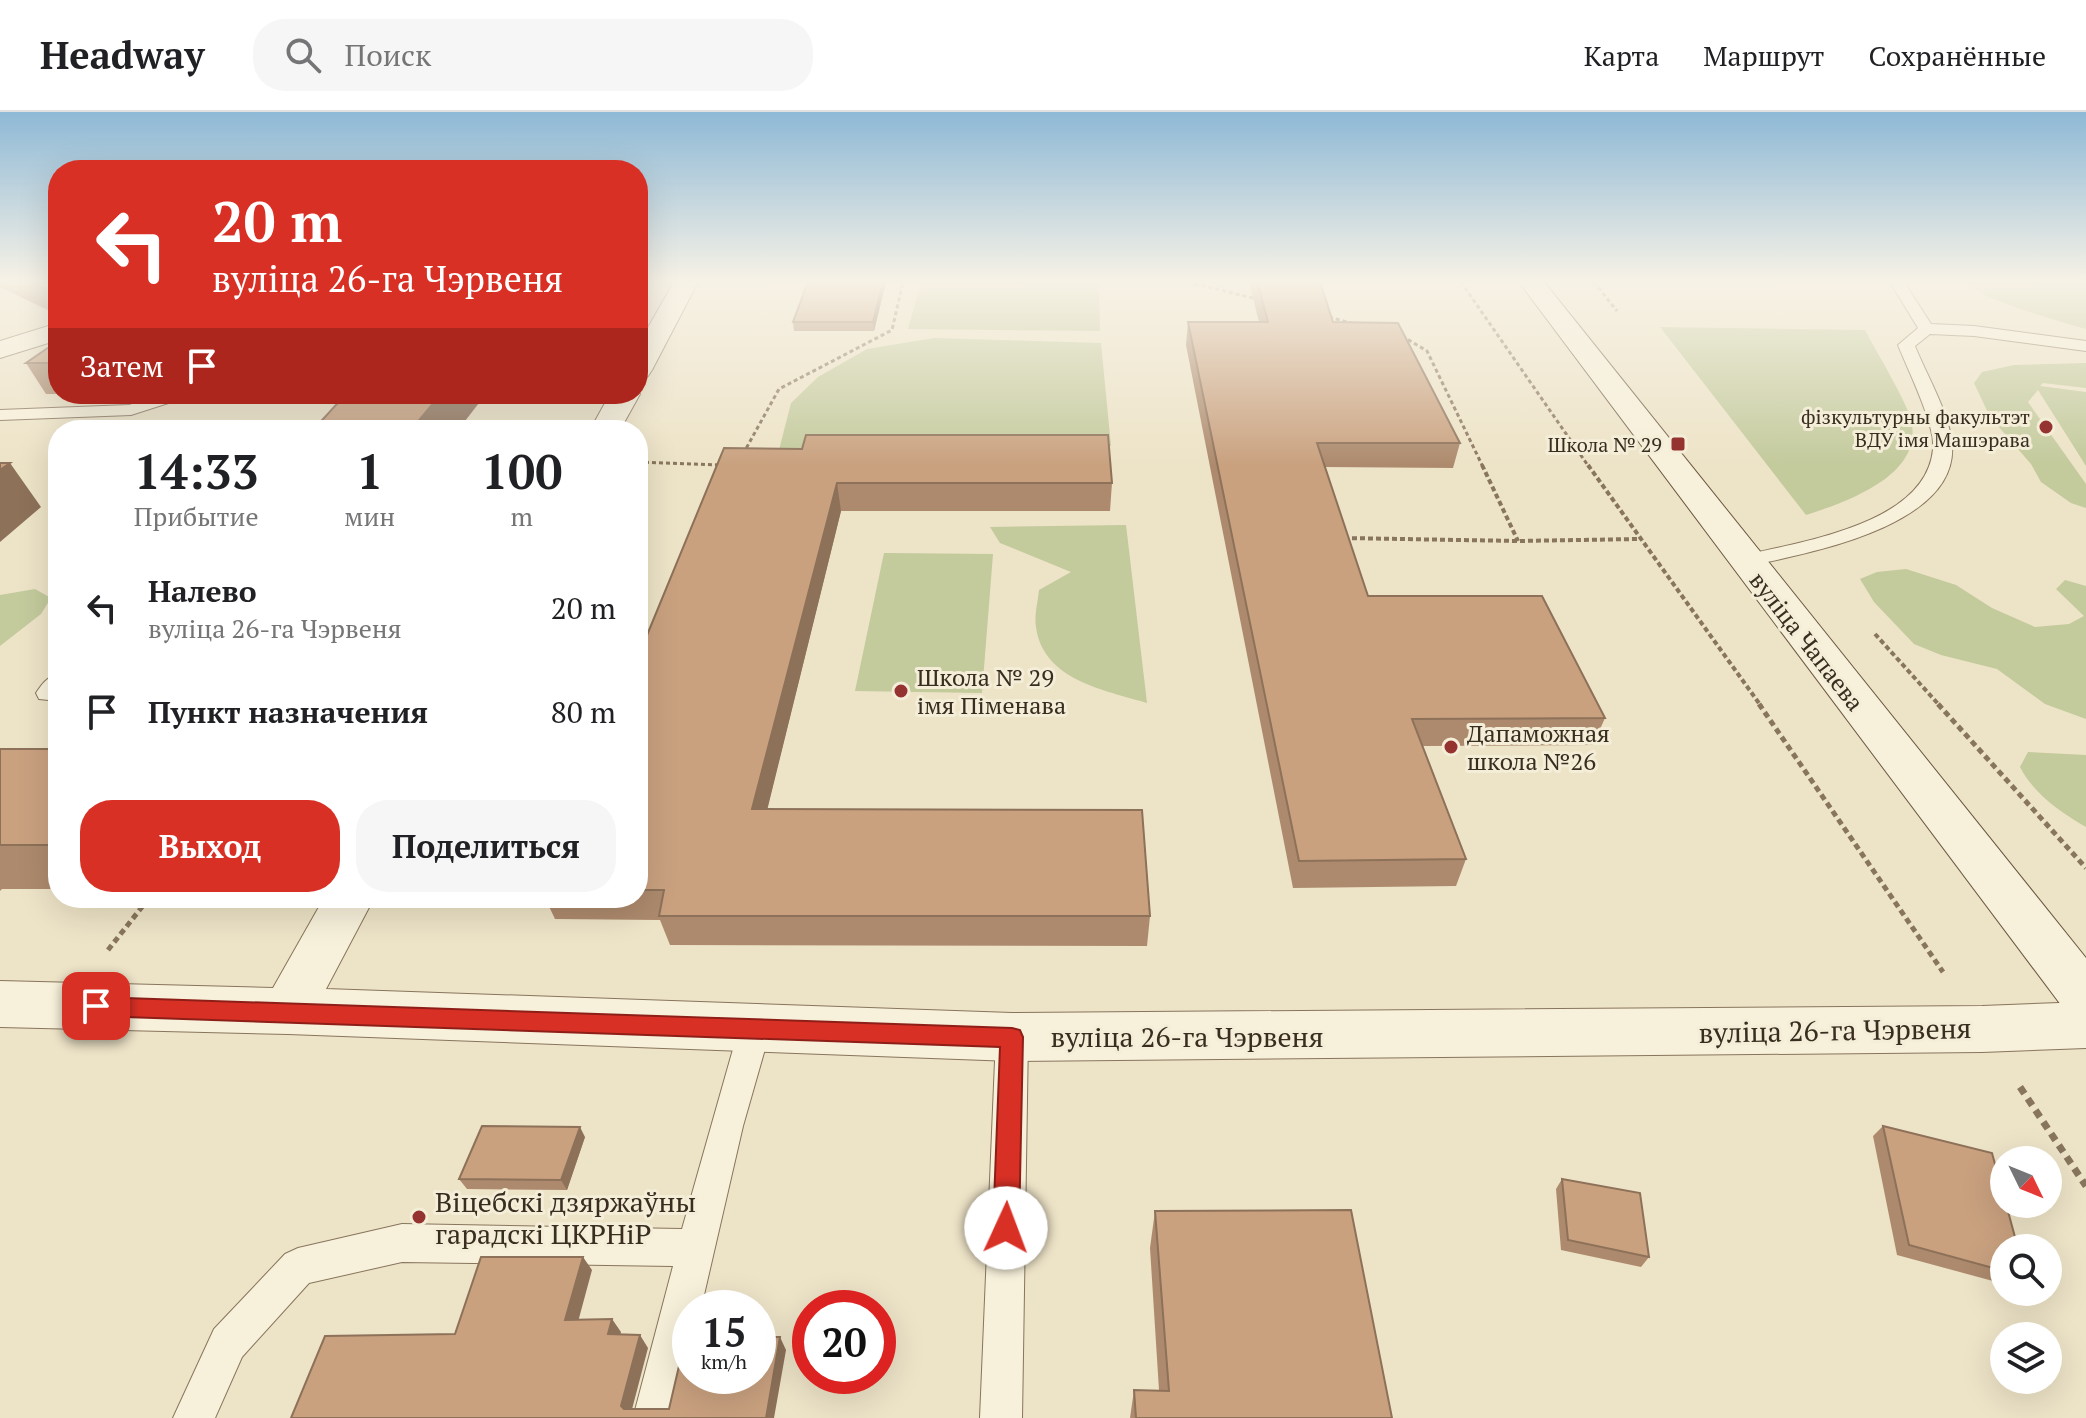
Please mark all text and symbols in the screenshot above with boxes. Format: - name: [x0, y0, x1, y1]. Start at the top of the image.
- search box: [253, 19, 813, 91]
- text: Headway: [40, 30, 205, 80]
- icon: search: [281, 33, 325, 77]
- text: Поиск: [345, 35, 431, 75]
- text: Карта: [1584, 37, 1659, 74]
- text: Маршрут: [1703, 37, 1825, 74]
- text: Сохранённые: [1869, 37, 2046, 74]
- text: 20 m: [212, 184, 342, 258]
- icon: left: [80, 192, 184, 296]
- text: вуліца 26-га Чэрвеня: [212, 255, 563, 302]
- icon: arrive: [180, 344, 224, 388]
- text: Затем: [80, 346, 164, 386]
- place label: фізкультурны факультэт ВДУ імя Машэрава: [1801, 403, 2030, 453]
- marker: фізкультурны факультэт ВДУ імя Машэрава: [2037, 418, 2055, 436]
- place label: Школа № 29: [1548, 431, 1662, 458]
- marker: Школа № 29: [1669, 435, 1687, 453]
- text: 14:33: [134, 439, 259, 503]
- text: 1: [356, 439, 383, 503]
- text: 100: [481, 439, 562, 503]
- text: Прибытие: [134, 499, 258, 533]
- text: мин: [344, 499, 395, 533]
- text: m: [510, 499, 533, 533]
- street label: вуліца Чапаева: [1743, 565, 1871, 717]
- text: Налево: [148, 571, 257, 611]
- icon: left: [80, 586, 124, 630]
- text: 20 m: [551, 588, 616, 628]
- text: вуліца 26-га Чэрвеня: [148, 611, 402, 645]
- place label: Школа № 29 імя Піменава: [917, 661, 1066, 721]
- marker: Школа № 29 імя Піменава: [892, 682, 910, 700]
- icon: arrive: [80, 690, 124, 734]
- text: Пункт назначения: [148, 692, 428, 732]
- text: 80 m: [551, 692, 616, 732]
- place label: Дапаможная школа №26: [1467, 717, 1610, 777]
- marker: Дапаможная школа №26: [1442, 738, 1460, 756]
- button: Выход: [80, 800, 340, 892]
- button: Поделиться: [356, 800, 616, 892]
- pin: [62, 972, 130, 1040]
- icon: arrive: [74, 984, 118, 1028]
- street label: вуліца 26-га Чэрвеня: [1698, 1009, 1972, 1051]
- street label: вуліца 26-га Чэрвеня: [1050, 1018, 1324, 1055]
- north arrow: [1990, 1146, 2062, 1218]
- map controls: [1990, 1146, 2062, 1394]
- place label: Віцебскі дзяржаўны гарадскі ЦКРНіР: [435, 1183, 696, 1252]
- position arrow: [964, 1186, 1048, 1270]
- marker: Віцебскі дзяржаўны гарадскі ЦКРНіР: [410, 1208, 428, 1226]
- button: search: [1990, 1234, 2062, 1306]
- speed limit sign: 20: [792, 1290, 896, 1394]
- text: 15: [701, 1305, 747, 1358]
- button: layers: [1990, 1322, 2062, 1394]
- text: km/h: [701, 1348, 747, 1375]

